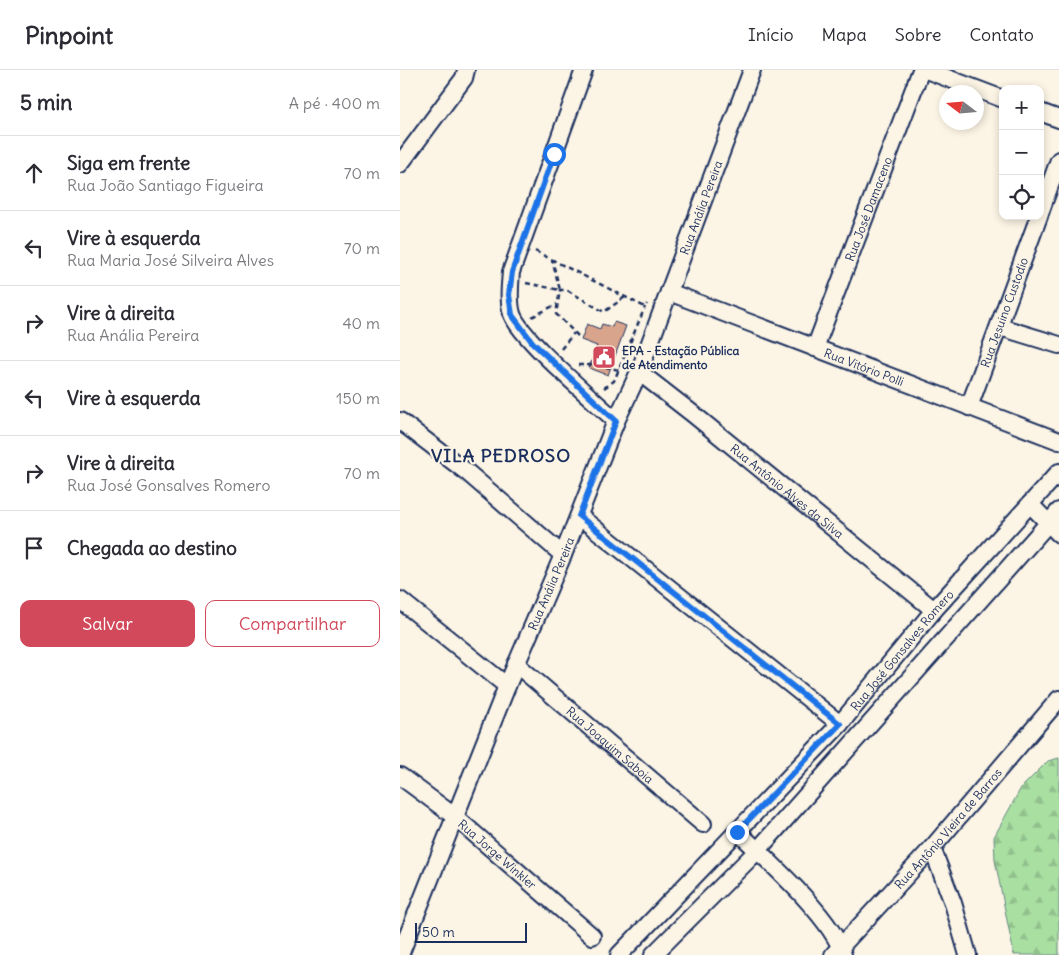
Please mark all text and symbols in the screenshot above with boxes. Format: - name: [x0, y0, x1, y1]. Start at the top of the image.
- text: Pinpoint: [25, 20, 113, 50]
- text: Início: [748, 23, 794, 46]
- text: Mapa: [822, 23, 867, 46]
- text: Sobre: [895, 23, 941, 46]
- text: Contato: [969, 23, 1034, 46]
- north arrow: [939, 85, 984, 130]
- map controls: [999, 85, 1044, 220]
- button: +: [999, 85, 1044, 130]
- text: 5 min: [20, 89, 72, 116]
- text: A pé · 400 m: [289, 93, 380, 113]
- button: −: [999, 130, 1044, 175]
- route start: [543, 143, 566, 166]
- text: Siga em frente: [67, 151, 190, 175]
- street label: Rua José Damaceno: [841, 154, 895, 263]
- street label: Rua Anália Pereira: [676, 158, 725, 257]
- icon: ahead: [20, 159, 48, 187]
- text: 70 m: [344, 163, 380, 183]
- text: Rua João Santiago Figueira: [67, 175, 264, 195]
- button: locate: [999, 175, 1044, 220]
- text: Vire à esquerda: [67, 226, 201, 250]
- icon: left: [20, 234, 48, 262]
- text: 70 m: [344, 238, 380, 258]
- text: Rua Maria José Silveira Alves: [67, 250, 274, 270]
- street label: Rua Jesuino Custodio: [977, 255, 1031, 369]
- text: Vire à direita: [67, 301, 175, 325]
- icon: right: [20, 309, 48, 337]
- text: 40 m: [342, 313, 380, 333]
- text: Rua Anália Pereira: [67, 325, 199, 345]
- place label: EPA - Estação Pública de Atendimento: [622, 343, 739, 372]
- public building icon: EPA - Estação Pública de Atendimento: [591, 344, 617, 370]
- street label: Rua Vitório Polli: [822, 345, 906, 389]
- icon: left: [20, 384, 48, 412]
- text: Vire à esquerda: [67, 386, 201, 410]
- text: 150 m: [336, 388, 380, 408]
- street label: Rua Antônio Alves da Silva: [728, 440, 847, 541]
- district label: VILA PEDROSO: [431, 444, 571, 467]
- text: Vire à direita: [67, 451, 175, 475]
- icon: right: [20, 459, 48, 487]
- text: 70 m: [344, 463, 380, 483]
- text: Rua José Gonsalves Romero: [67, 475, 270, 495]
- icon: arrive: [20, 534, 48, 562]
- street label: Rua Anália Pereira: [524, 535, 577, 632]
- text: Chegada ao destino: [67, 536, 237, 560]
- street label: Rua José Gonsalves Romero: [847, 586, 956, 713]
- button: Salvar: [20, 600, 195, 647]
- button: Compartilhar: [205, 600, 380, 647]
- street label: Rua Joaquim Saboia: [564, 703, 657, 786]
- street label: Rua Antônio Vieira de Barros: [891, 765, 1005, 892]
- street label: Rua Jorge Winkler: [455, 816, 540, 892]
- route end: [726, 821, 749, 844]
- scale bar: [415, 920, 528, 943]
- text: 50 m: [422, 923, 455, 941]

